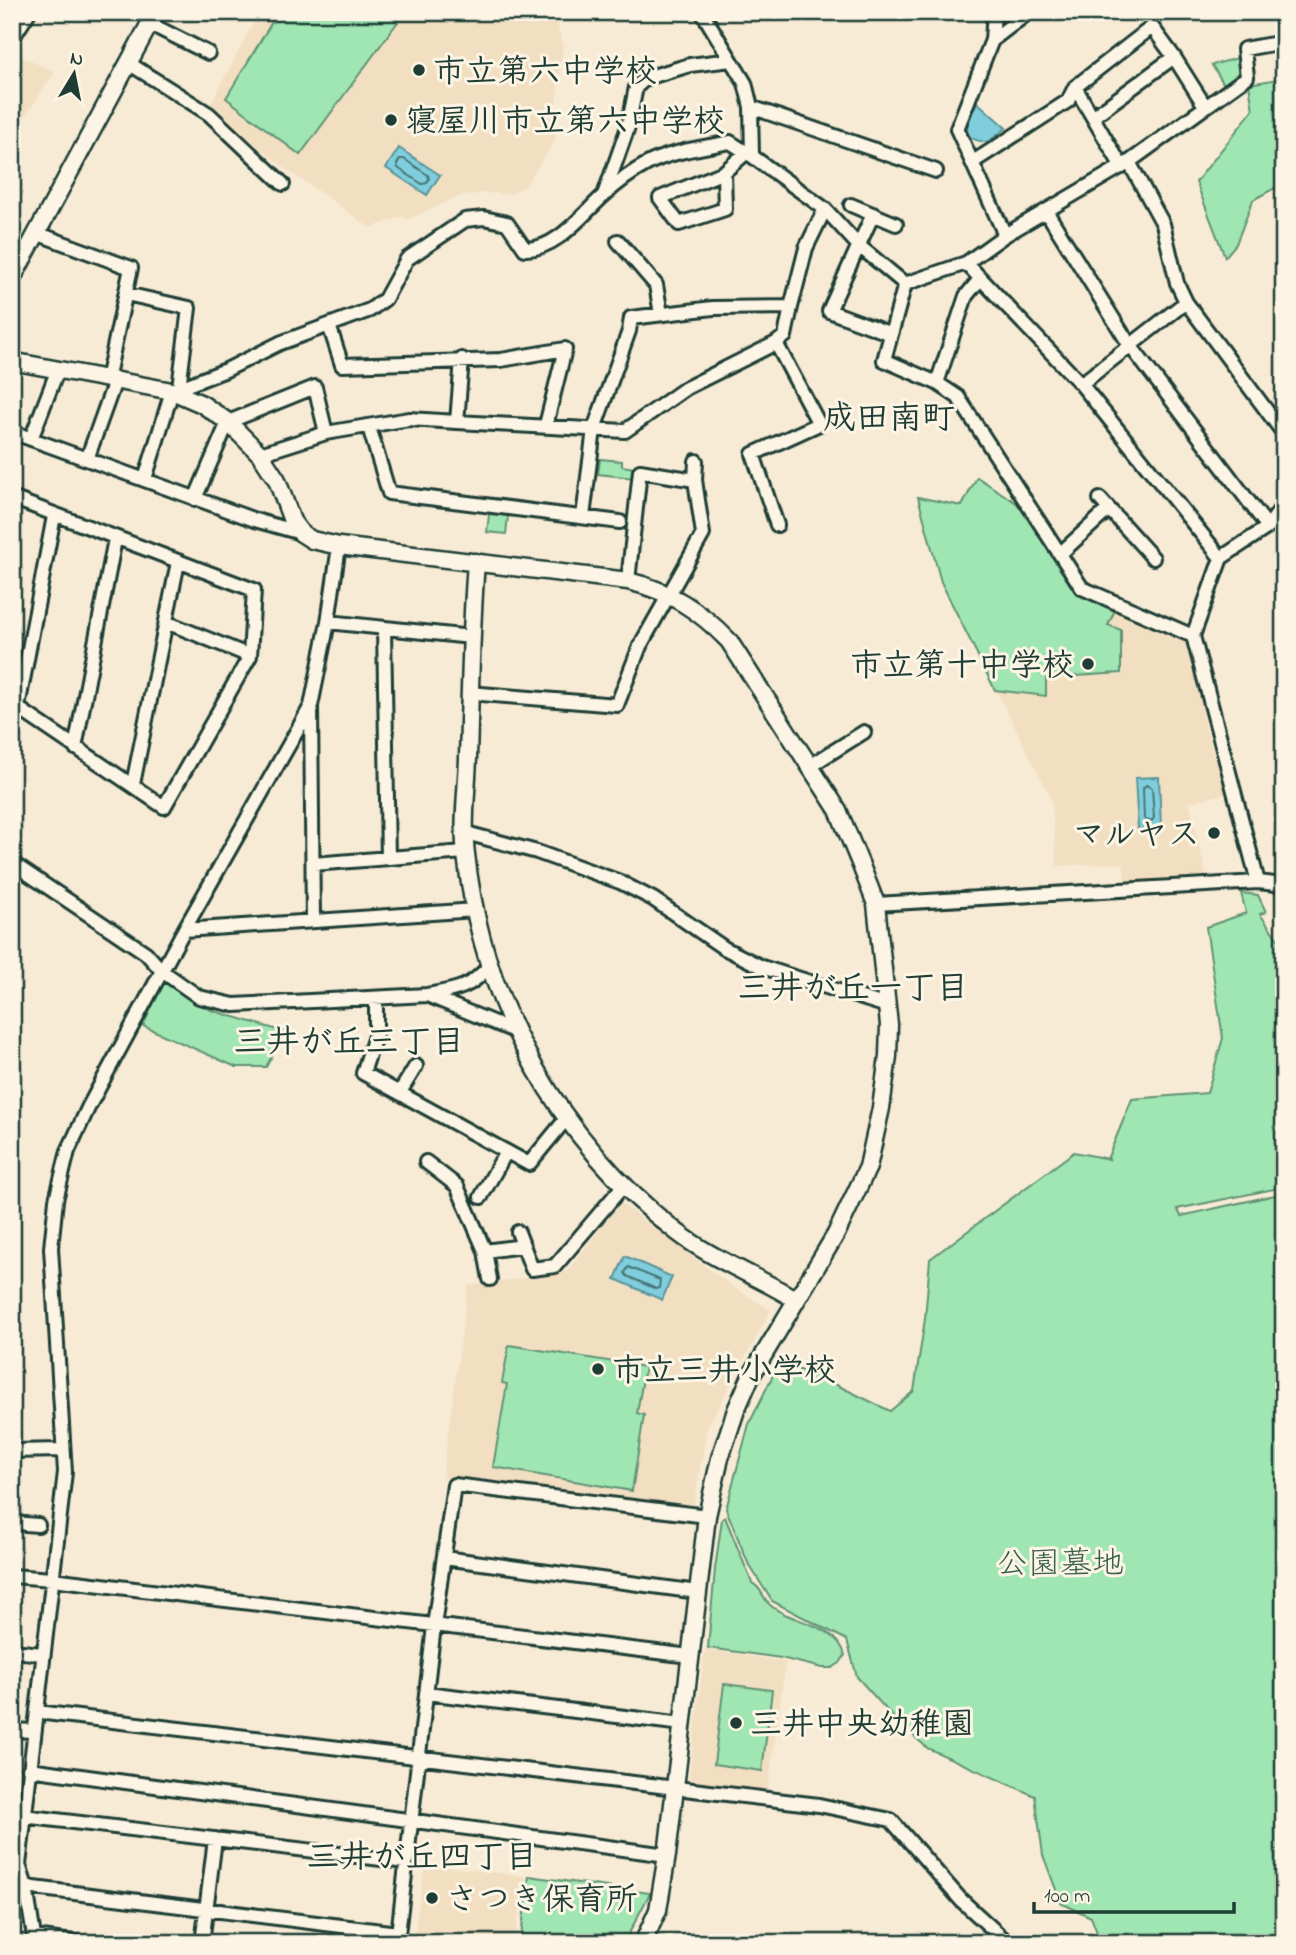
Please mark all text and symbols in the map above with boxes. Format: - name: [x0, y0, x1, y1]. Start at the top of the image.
- north arrow: [38, 38, 108, 108]
- text: N: [68, 45, 85, 74]
- place label: 市立第六中学校: [433, 50, 657, 97]
- marker: 市立第六中学校: [411, 62, 427, 78]
- place label: 寝屋川市立第六中学校: [405, 100, 725, 147]
- marker: 寝屋川市立第六中学校: [383, 112, 399, 128]
- district label: 成田南町: [823, 396, 955, 444]
- place label: 市立第十中学校: [850, 644, 1074, 691]
- marker: 市立第十中学校: [1080, 656, 1096, 672]
- place label: マルヤス: [1073, 813, 1200, 860]
- marker: マルヤス: [1206, 825, 1222, 841]
- district label: 三井が丘一丁目: [738, 966, 969, 1014]
- district label: 三井が丘三丁目: [234, 1020, 465, 1068]
- place label: 市立三井小学校: [612, 1349, 836, 1396]
- marker: 市立三井小学校: [590, 1361, 606, 1377]
- park label: 公園墓地: [996, 1542, 1124, 1589]
- place label: 三井中央幼稚園: [750, 1703, 974, 1750]
- marker: 三井中央幼稚園: [728, 1715, 744, 1731]
- district label: 三井が丘四丁目: [307, 1835, 538, 1883]
- scale bar: [1034, 1871, 1233, 1915]
- place label: さつき保育所: [446, 1878, 638, 1925]
- text: 100 m: [1044, 1882, 1090, 1912]
- marker: さつき保育所: [424, 1890, 440, 1906]

